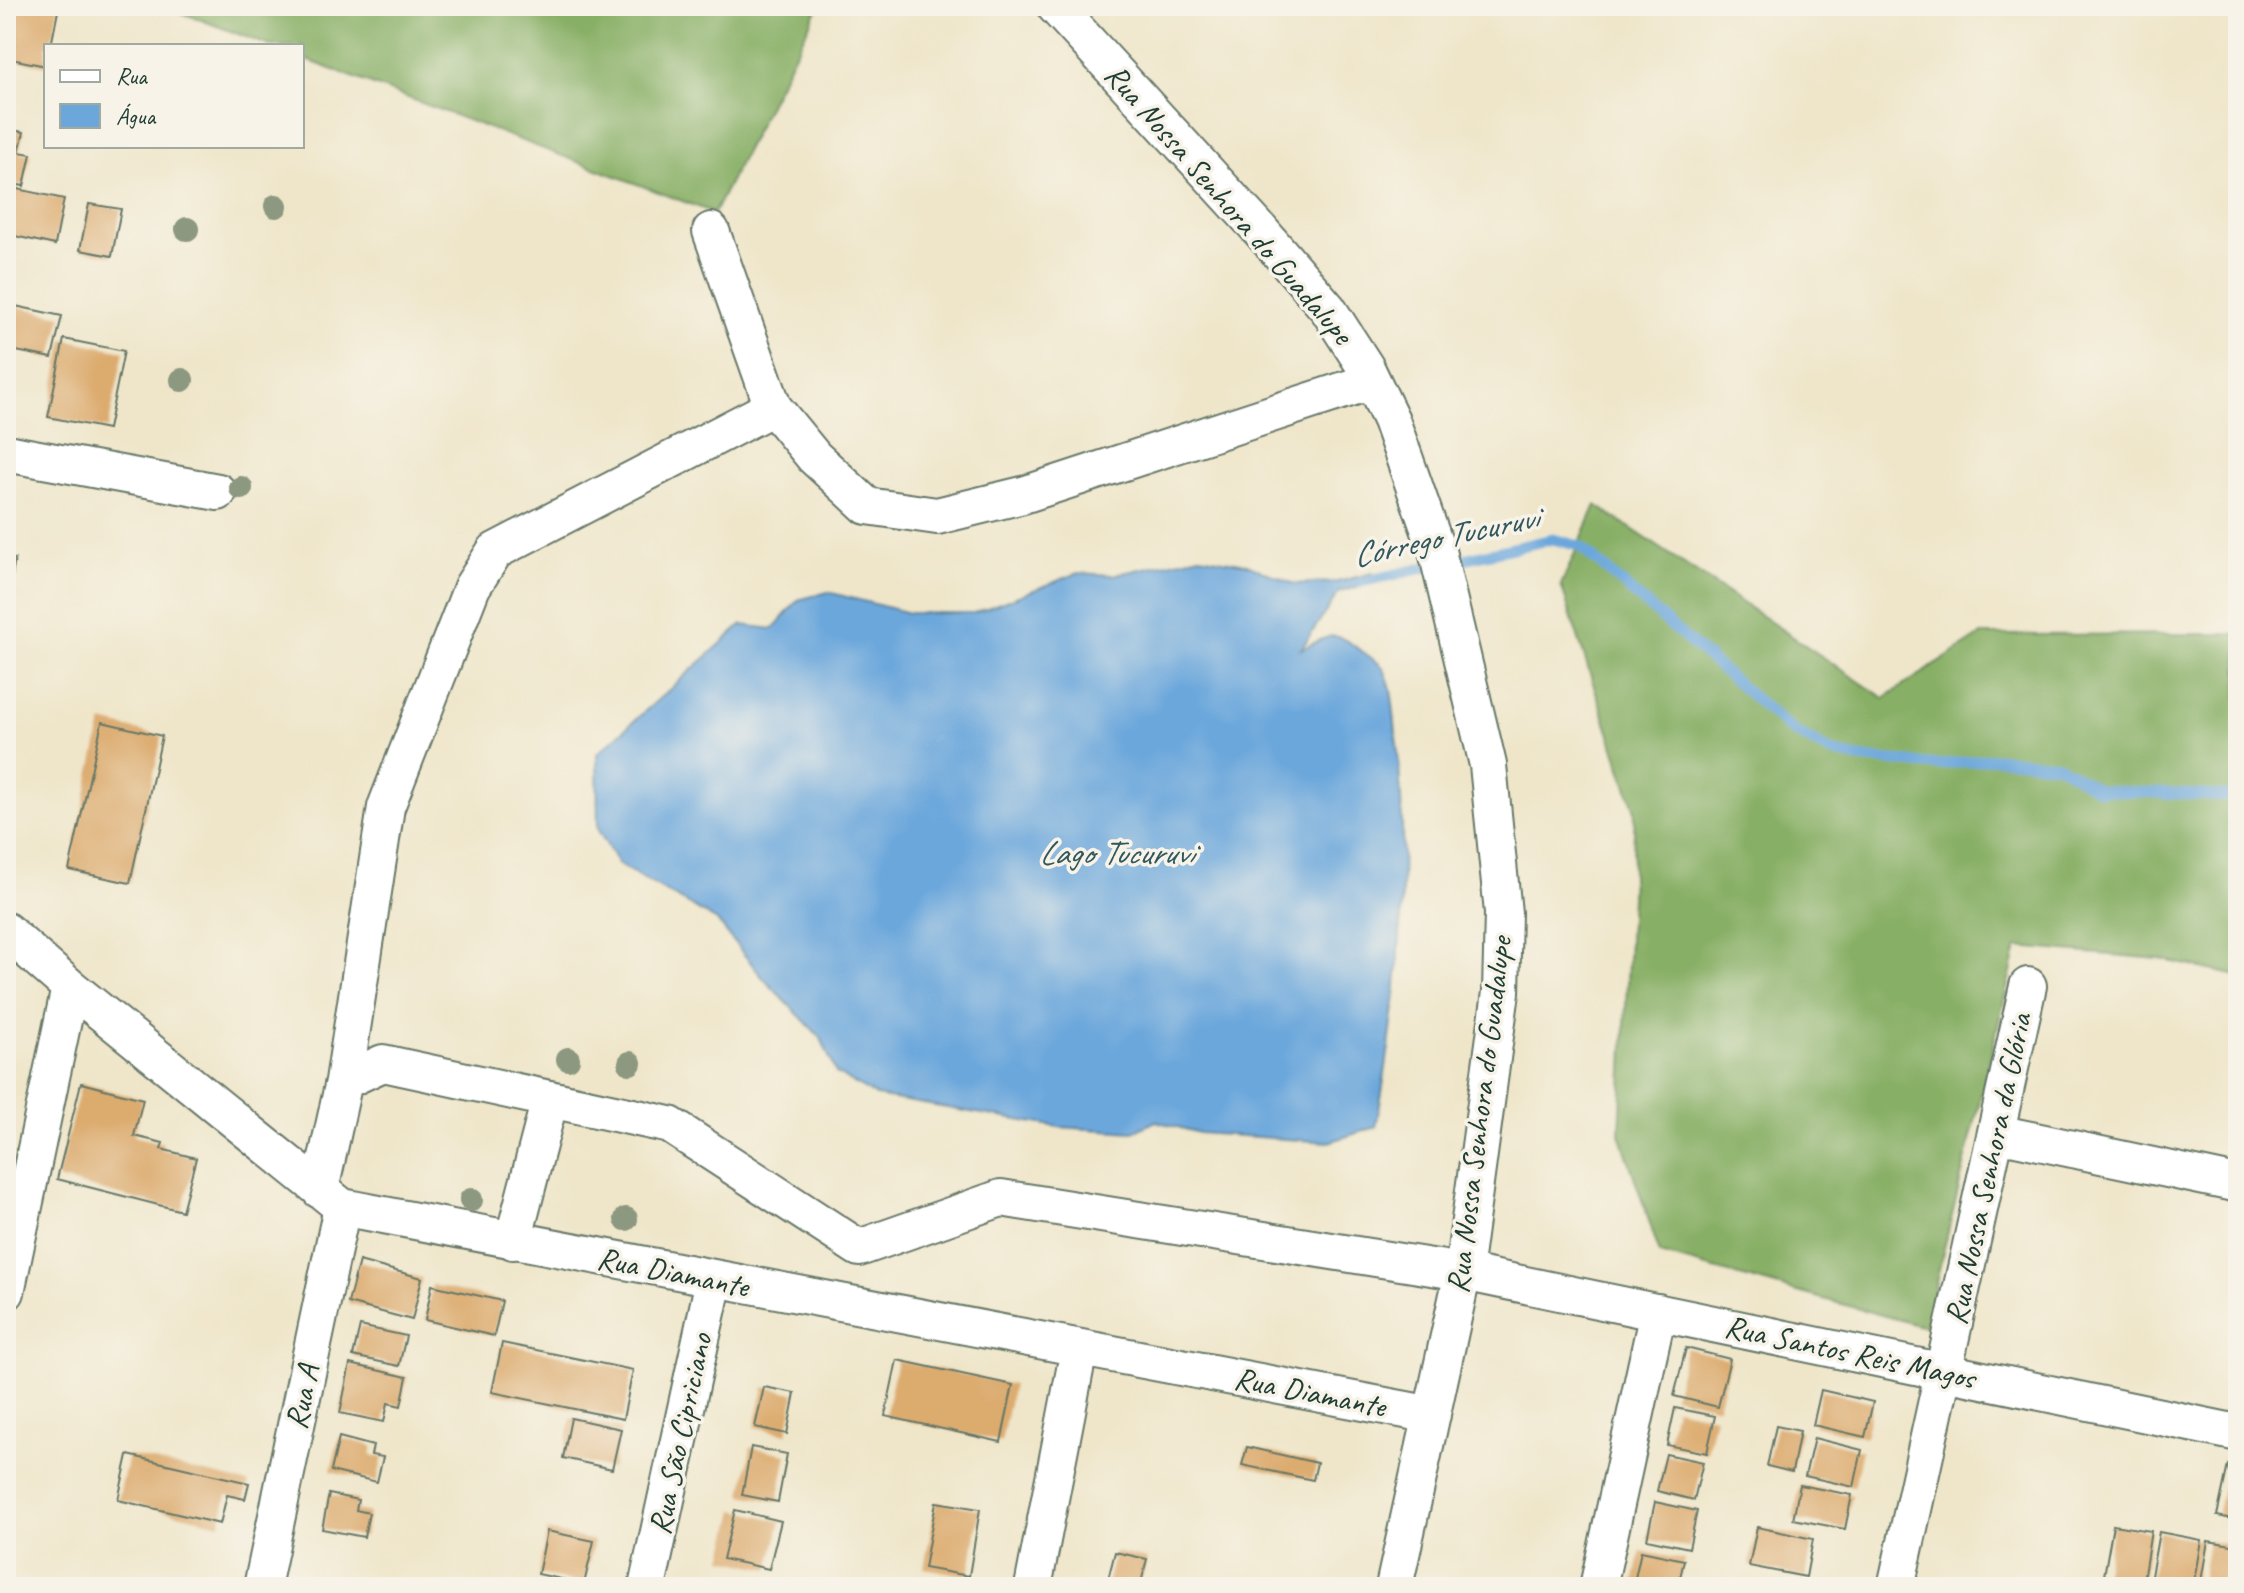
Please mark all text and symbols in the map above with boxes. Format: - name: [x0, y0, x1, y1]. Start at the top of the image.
- legend: [44, 44, 304, 148]
- street label: Rua Nossa Senhora do Guadalupe: [1096, 55, 1364, 355]
- text: Rua: [116, 61, 148, 91]
- text: Água: [116, 101, 156, 131]
- water label: Córrego Tucuruvi: [1348, 494, 1550, 577]
- water label: Lago Tucuruvi: [1039, 831, 1202, 874]
- street label: Rua Nossa Senhora do Guadalupe: [1437, 932, 1522, 1296]
- street label: Rua Nossa Senhora da Glória: [1935, 1008, 2041, 1328]
- street label: Rua Diamante: [594, 1237, 755, 1307]
- street label: Rua Santos Reis Magos: [1721, 1305, 1982, 1399]
- street label: Rua São Cipriciano: [639, 1328, 722, 1538]
- street label: Rua Diamante: [1231, 1357, 1392, 1427]
- street label: Rua A: [275, 1359, 329, 1433]

